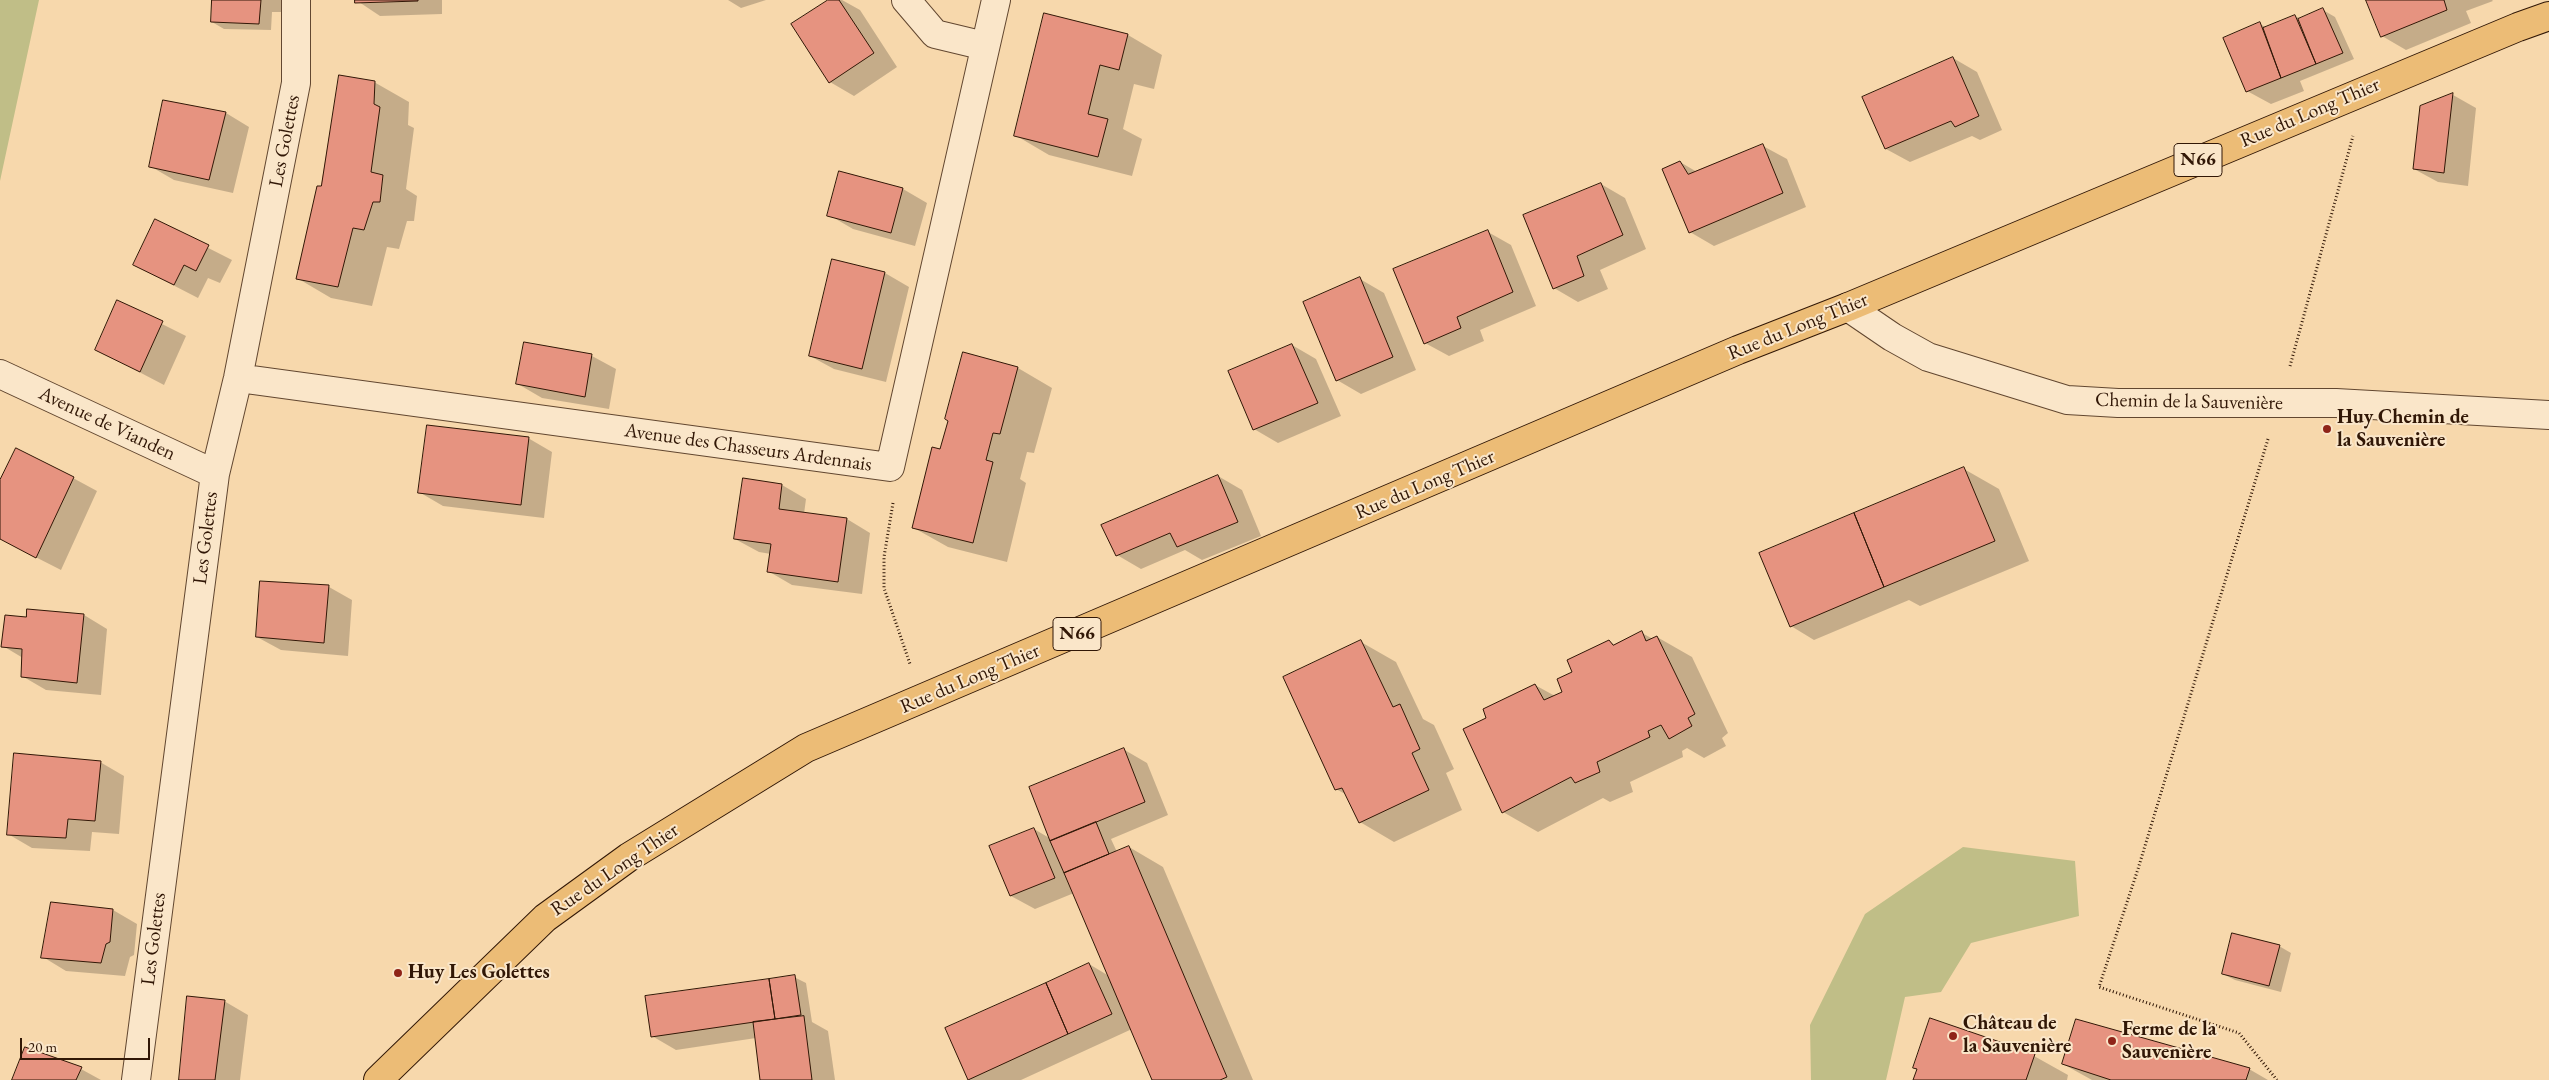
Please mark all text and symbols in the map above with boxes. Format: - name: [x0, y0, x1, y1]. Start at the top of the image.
- street label: Rue du Long Thier: [2237, 73, 2383, 153]
- street label: Les Golettes: [264, 93, 306, 189]
- road number: N66: [2174, 144, 2222, 176]
- street label: Rue du Long Thier: [1724, 288, 1872, 366]
- street label: Avenue de Vianden: [35, 382, 179, 466]
- street label: Chemin de la Sauvenière: [2095, 388, 2283, 416]
- place label: Huy Chemin de la Sauvenière: [2337, 406, 2469, 453]
- street label: Avenue des Chasseurs Ardennais: [623, 419, 873, 477]
- marker: Huy Chemin de la Sauvenière: [2321, 423, 2333, 435]
- street label: Rue du Long Thier: [1352, 445, 1498, 525]
- street label: Les Golettes: [188, 490, 224, 586]
- road number: N66: [1053, 618, 1101, 650]
- street label: Rue du Long Thier: [897, 639, 1043, 719]
- street label: Rue du Long Thier: [546, 818, 684, 922]
- street label: Les Golettes: [136, 891, 172, 987]
- place label: Huy Les Golettes: [408, 961, 550, 985]
- marker: Huy Les Golettes: [392, 967, 404, 979]
- place label: Château de la Sauvenière: [1963, 1012, 2071, 1059]
- place label: Ferme de la Sauvenière: [2122, 1018, 2216, 1065]
- scale bar: [22, 1028, 152, 1060]
- marker: Château de la Sauvenière: [1947, 1030, 1959, 1042]
- marker: Ferme de la Sauvenière: [2106, 1035, 2118, 1047]
- text: 20 m: [28, 1037, 57, 1056]

